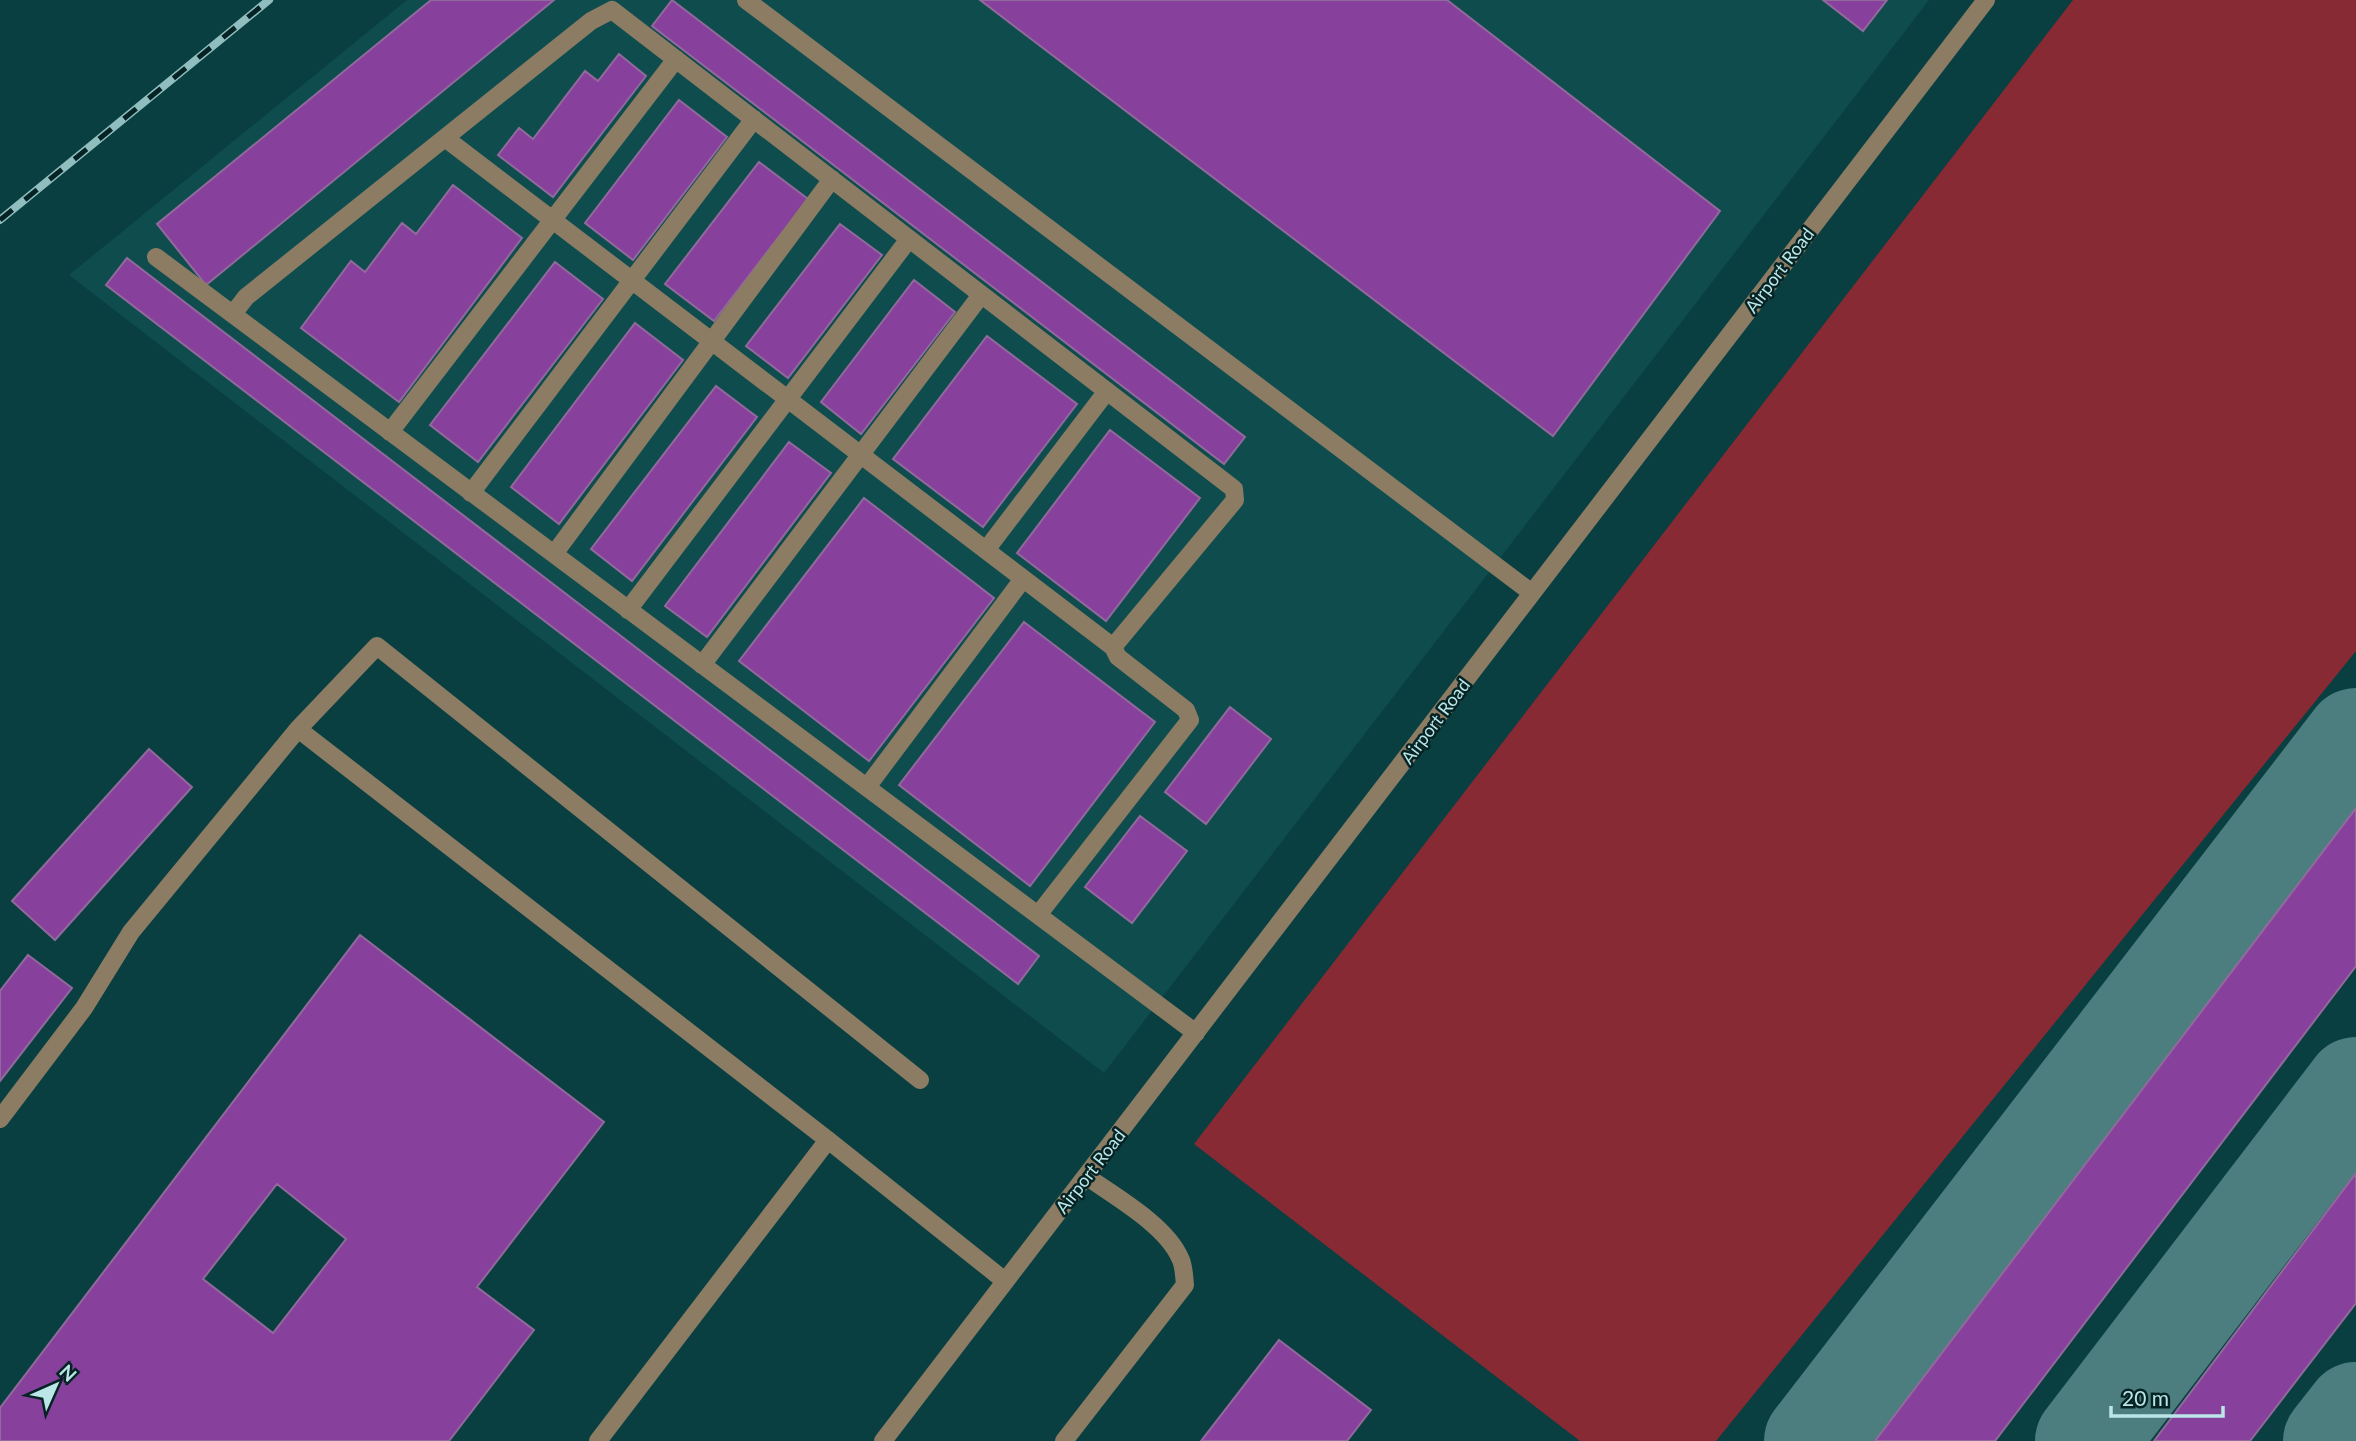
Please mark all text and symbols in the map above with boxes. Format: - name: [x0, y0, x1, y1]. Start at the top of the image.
- street label: Airport Road: [1740, 223, 1818, 317]
- street label: Airport Road: [1396, 674, 1474, 768]
- street label: Airport Road: [1050, 1124, 1130, 1218]
- north arrow: [21, 1350, 91, 1420]
- text: N: [55, 1359, 82, 1386]
- scale bar: [2111, 1374, 2223, 1418]
- text: 20 m: [2122, 1385, 2169, 1410]

